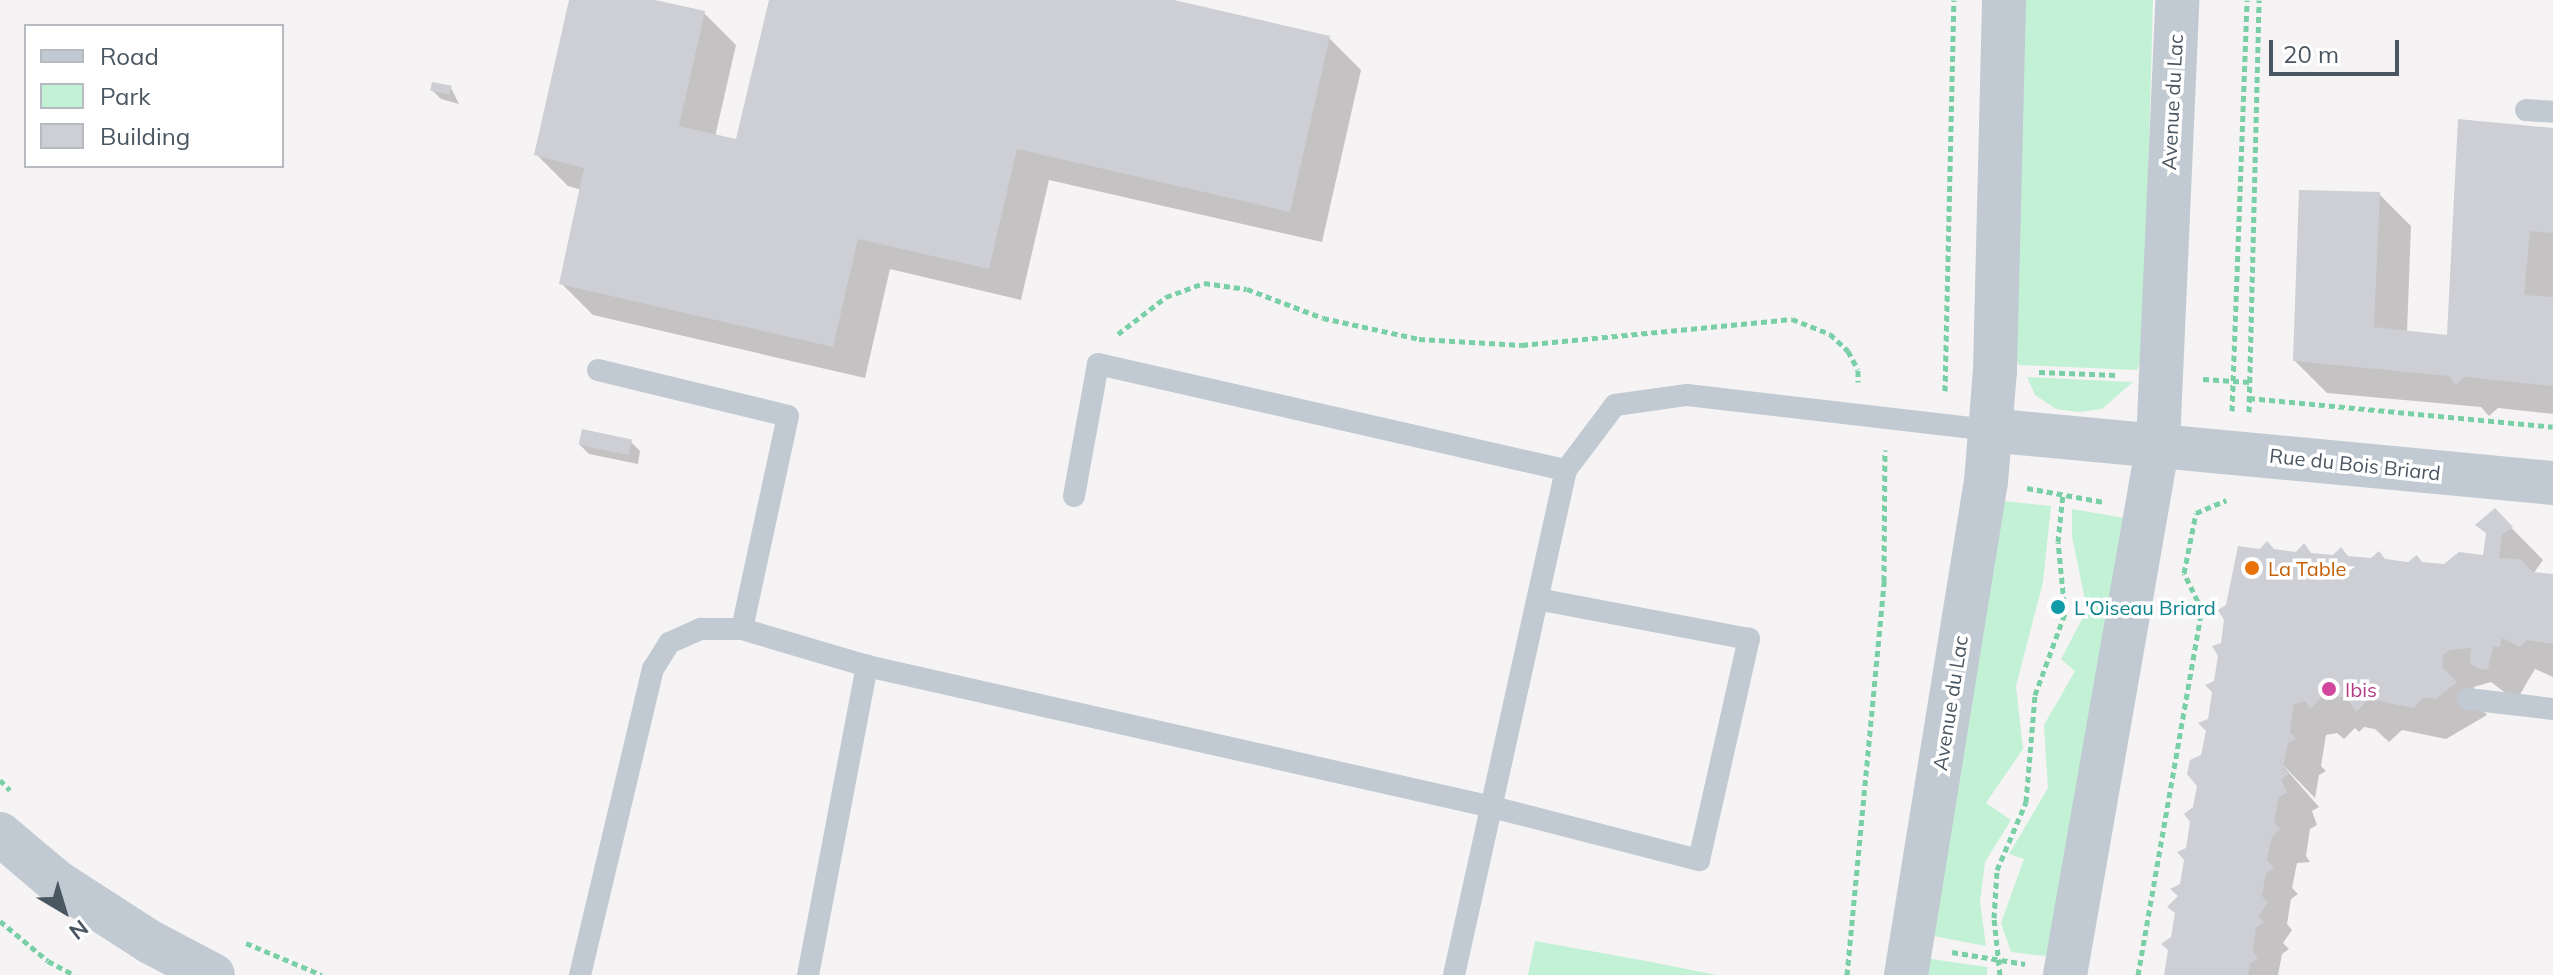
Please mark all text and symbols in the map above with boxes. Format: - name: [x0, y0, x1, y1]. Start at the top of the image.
- legend: [24, 24, 284, 168]
- scale bar: [2273, 24, 2403, 74]
- street label: Avenue du Lac: [2156, 33, 2188, 171]
- text: 20 m: [2283, 39, 2339, 69]
- text: Road: [100, 41, 159, 71]
- text: Park: [100, 81, 151, 111]
- text: Building: [100, 121, 190, 151]
- street label: Rue du Bois Briard: [2268, 443, 2442, 485]
- place label: La Table: [2268, 556, 2346, 580]
- marker: La Table: [2243, 559, 2261, 577]
- place label: L'Oiseau Briard: [2074, 595, 2216, 619]
- marker: L'Oiseau Briard: [2049, 598, 2067, 616]
- street label: Avenue du Lac: [1927, 634, 1973, 772]
- place label: Ibis: [2345, 677, 2377, 701]
- marker: Ibis: [2320, 680, 2338, 698]
- north arrow: [24, 871, 104, 951]
- text: N: [64, 914, 94, 946]

